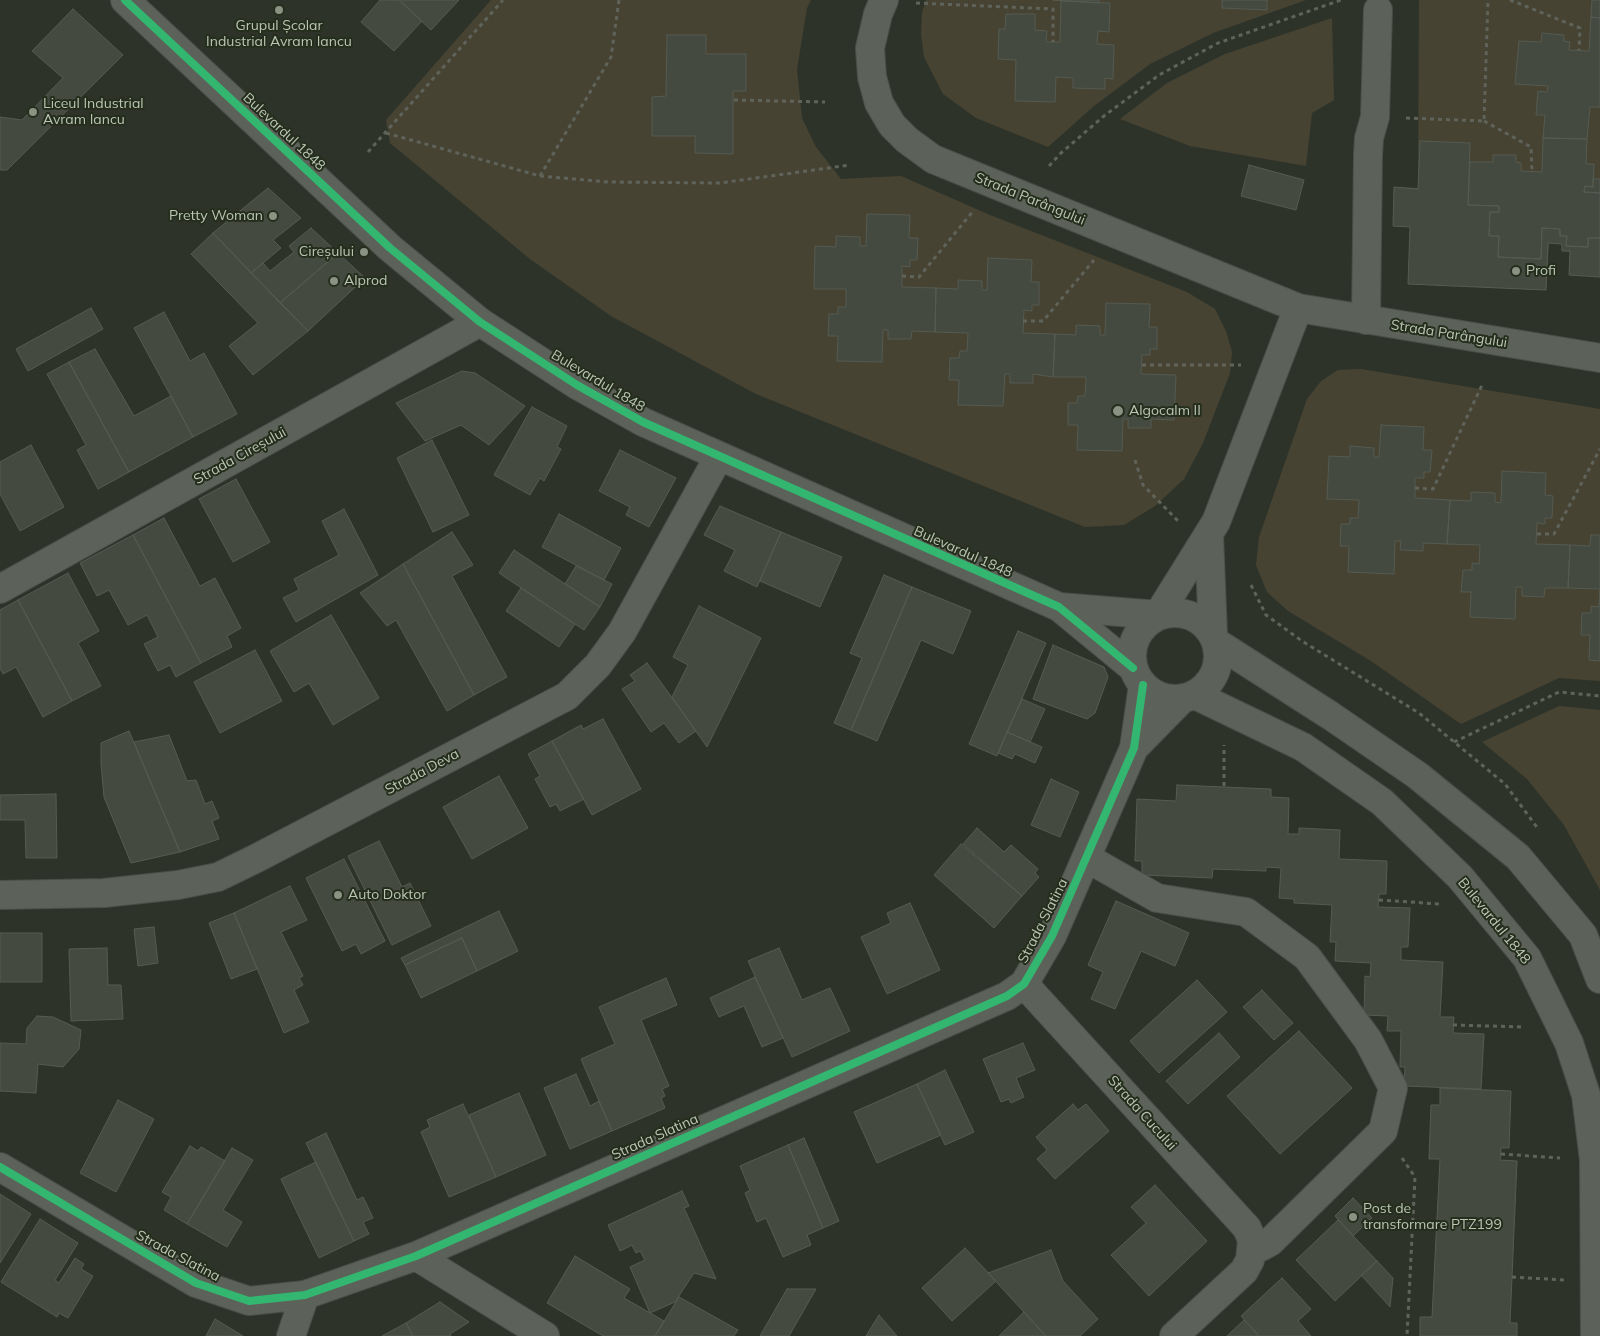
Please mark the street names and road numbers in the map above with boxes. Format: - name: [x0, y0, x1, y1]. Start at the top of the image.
- street label: Bulevardul 1848: [239, 90, 329, 174]
- street label: Strada Parângului: [972, 169, 1088, 229]
- street label: Strada Parângului: [1390, 317, 1508, 351]
- street label: Bulevardul 1848: [548, 346, 648, 416]
- street label: Strada Cireșului: [191, 424, 289, 488]
- street label: Bulevardul 1848: [911, 523, 1015, 581]
- street label: Strada Deva: [382, 746, 462, 798]
- street label: Bulevardul 1848: [1454, 874, 1534, 968]
- street label: Strada Slatina: [1014, 876, 1072, 966]
- street label: Strada Cucului: [1104, 1072, 1180, 1154]
- street label: Strada Slatina: [609, 1110, 701, 1164]
- street label: Strada Slatina: [133, 1227, 223, 1285]

